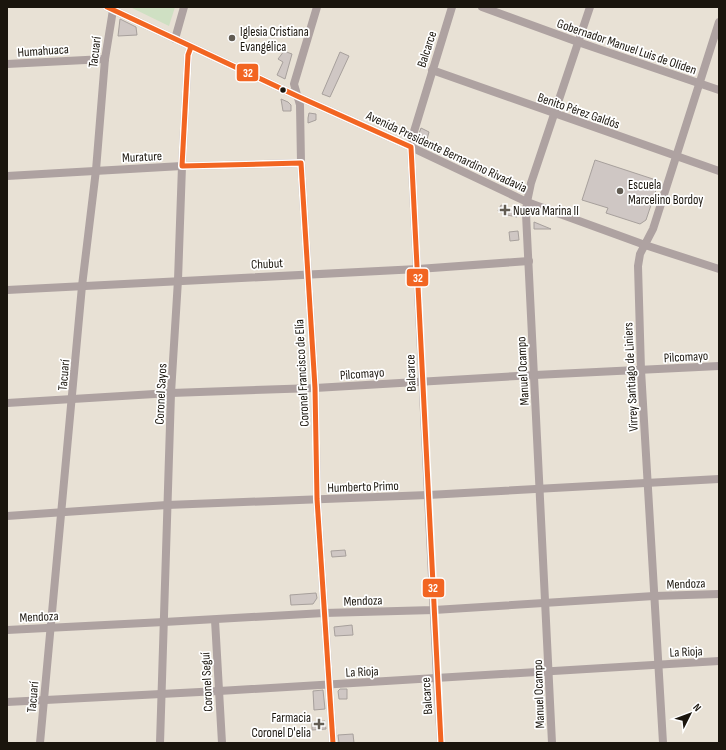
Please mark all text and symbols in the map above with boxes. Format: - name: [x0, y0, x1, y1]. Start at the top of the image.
- street label: Gobernador Manuel Luis de Oliden: [555, 15, 699, 78]
- place label: Iglesia Cristiana Evangélica: [240, 24, 309, 55]
- street label: Balcarce: [414, 29, 440, 69]
- marker: Iglesia Cristiana Evangélica: [227, 33, 237, 43]
- street label: Tacuarí: [85, 35, 105, 69]
- street label: Humahuaca: [17, 41, 69, 61]
- line badge: 32: [236, 63, 259, 82]
- text: 32: [243, 67, 253, 80]
- unlabelled marker: [278, 85, 288, 95]
- street label: Benito Pérez Galdós: [535, 89, 622, 133]
- street label: Avenida Presidente Bernardino Rivadavia: [363, 107, 530, 196]
- street label: Murature: [122, 148, 162, 166]
- place label: Escuela Marcelino Bordoy: [628, 177, 703, 208]
- marker: Escuela Marcelino Bordoy: [615, 186, 625, 196]
- place label: Nueva Marina II: [513, 203, 579, 219]
- marker: Nueva Marina II: [500, 205, 510, 215]
- street label: Chubut: [251, 255, 284, 273]
- line badge: 32: [406, 268, 429, 287]
- text: 32: [413, 272, 423, 285]
- street label: Coronel Francisco de Elía: [291, 319, 313, 427]
- street label: Virrey Santiago de Liniers: [620, 322, 642, 432]
- street label: Manuel Ocampo: [513, 336, 533, 406]
- street label: Pilcomayo: [663, 348, 709, 366]
- street label: Balcarce: [402, 354, 420, 392]
- street label: Tacuarí: [55, 358, 73, 391]
- street label: Coronel Sayos: [151, 363, 171, 425]
- street label: Pilcomayo: [339, 364, 385, 384]
- street label: Humberto Primo: [327, 478, 399, 496]
- street label: Mendoza: [666, 575, 706, 593]
- line badge: 32: [422, 578, 445, 598]
- text: 32: [428, 582, 438, 595]
- street label: Mendoza: [343, 592, 383, 610]
- street label: Mendoza: [19, 608, 59, 626]
- street label: La Rioja: [669, 643, 703, 661]
- street label: Coronel Seguí: [197, 651, 217, 712]
- street label: Manuel Ocampo: [530, 659, 548, 729]
- street label: La Rioja: [345, 663, 379, 681]
- street label: Balcarce: [418, 677, 436, 715]
- street label: Tacuarí: [24, 680, 42, 713]
- north arrow: [670, 694, 710, 734]
- text: N: [690, 701, 704, 714]
- place label: Farmacia Coronel D'elia: [251, 710, 311, 741]
- marker: Farmacia Coronel D'elia: [314, 719, 324, 729]

